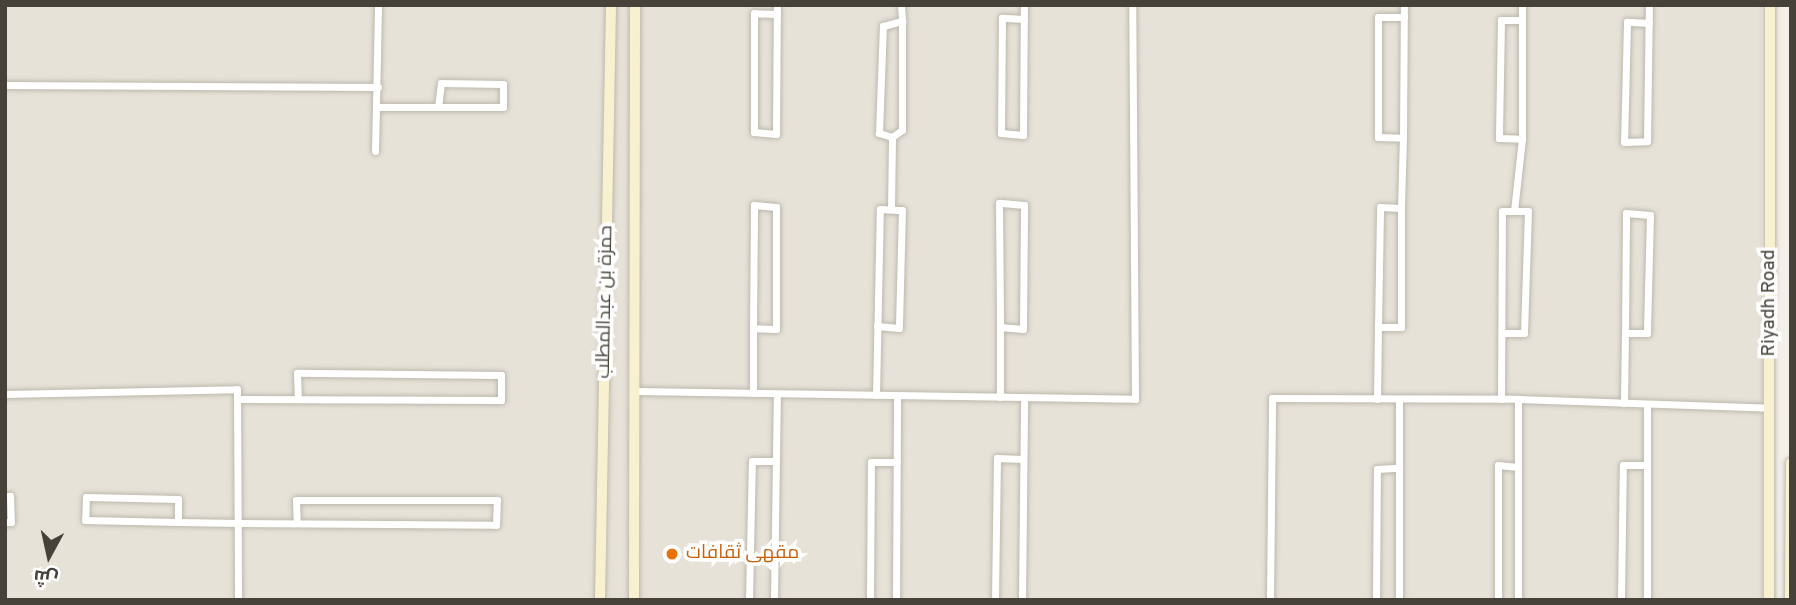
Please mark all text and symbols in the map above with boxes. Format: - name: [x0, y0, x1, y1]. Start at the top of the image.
- street label: حمزة بن عبدالمطلب: [593, 225, 619, 379]
- street label: Riyadh Road: [1759, 249, 1781, 357]
- north arrow: [14, 521, 84, 591]
- place label: مقهى ثقافات: [686, 543, 799, 565]
- marker: مقهى ثقافات: [664, 546, 680, 562]
- text: ش: [32, 563, 60, 590]

